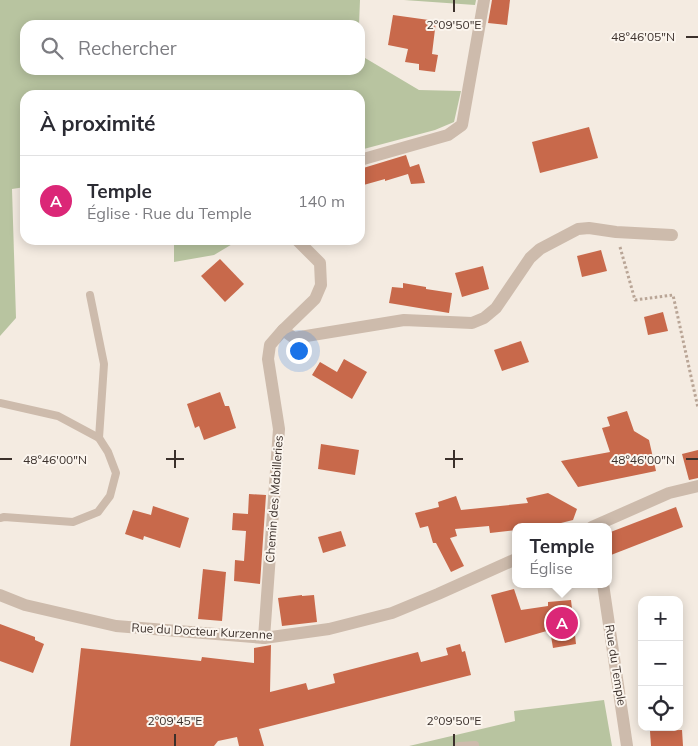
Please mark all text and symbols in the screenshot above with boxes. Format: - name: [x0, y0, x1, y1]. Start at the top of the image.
- text: 2°09'50"E: [427, 17, 481, 32]
- search box: [20, 20, 365, 75]
- text: 48°46'05"N: [611, 29, 675, 44]
- icon: search: [38, 34, 66, 62]
- text: Rechercher: [78, 36, 177, 60]
- text: À proximité: [40, 110, 156, 136]
- text: Temple: [87, 179, 152, 203]
- text: A: [50, 191, 62, 211]
- text: 140 m: [298, 191, 345, 211]
- text: Église · Rue du Temple: [87, 203, 252, 223]
- your location: [286, 338, 312, 364]
- street label: Chemin des Mabilleries: [262, 435, 286, 563]
- text: 48°46'00"N: [23, 452, 87, 467]
- text: 48°46'00"N: [611, 452, 675, 467]
- popup: [512, 523, 612, 588]
- text: Temple: [530, 534, 594, 558]
- text: Église: [530, 558, 573, 578]
- map controls: [638, 596, 683, 731]
- button: +: [638, 596, 683, 641]
- pin: A: [546, 604, 578, 642]
- street label: Rue du Docteur Kurzenne: [131, 620, 273, 642]
- street label: Rue du Temple: [602, 623, 630, 707]
- button: −: [638, 641, 683, 686]
- button: locate: [638, 686, 683, 731]
- text: 2°09'45"E: [148, 713, 202, 728]
- text: 2°09'50"E: [427, 713, 481, 728]

